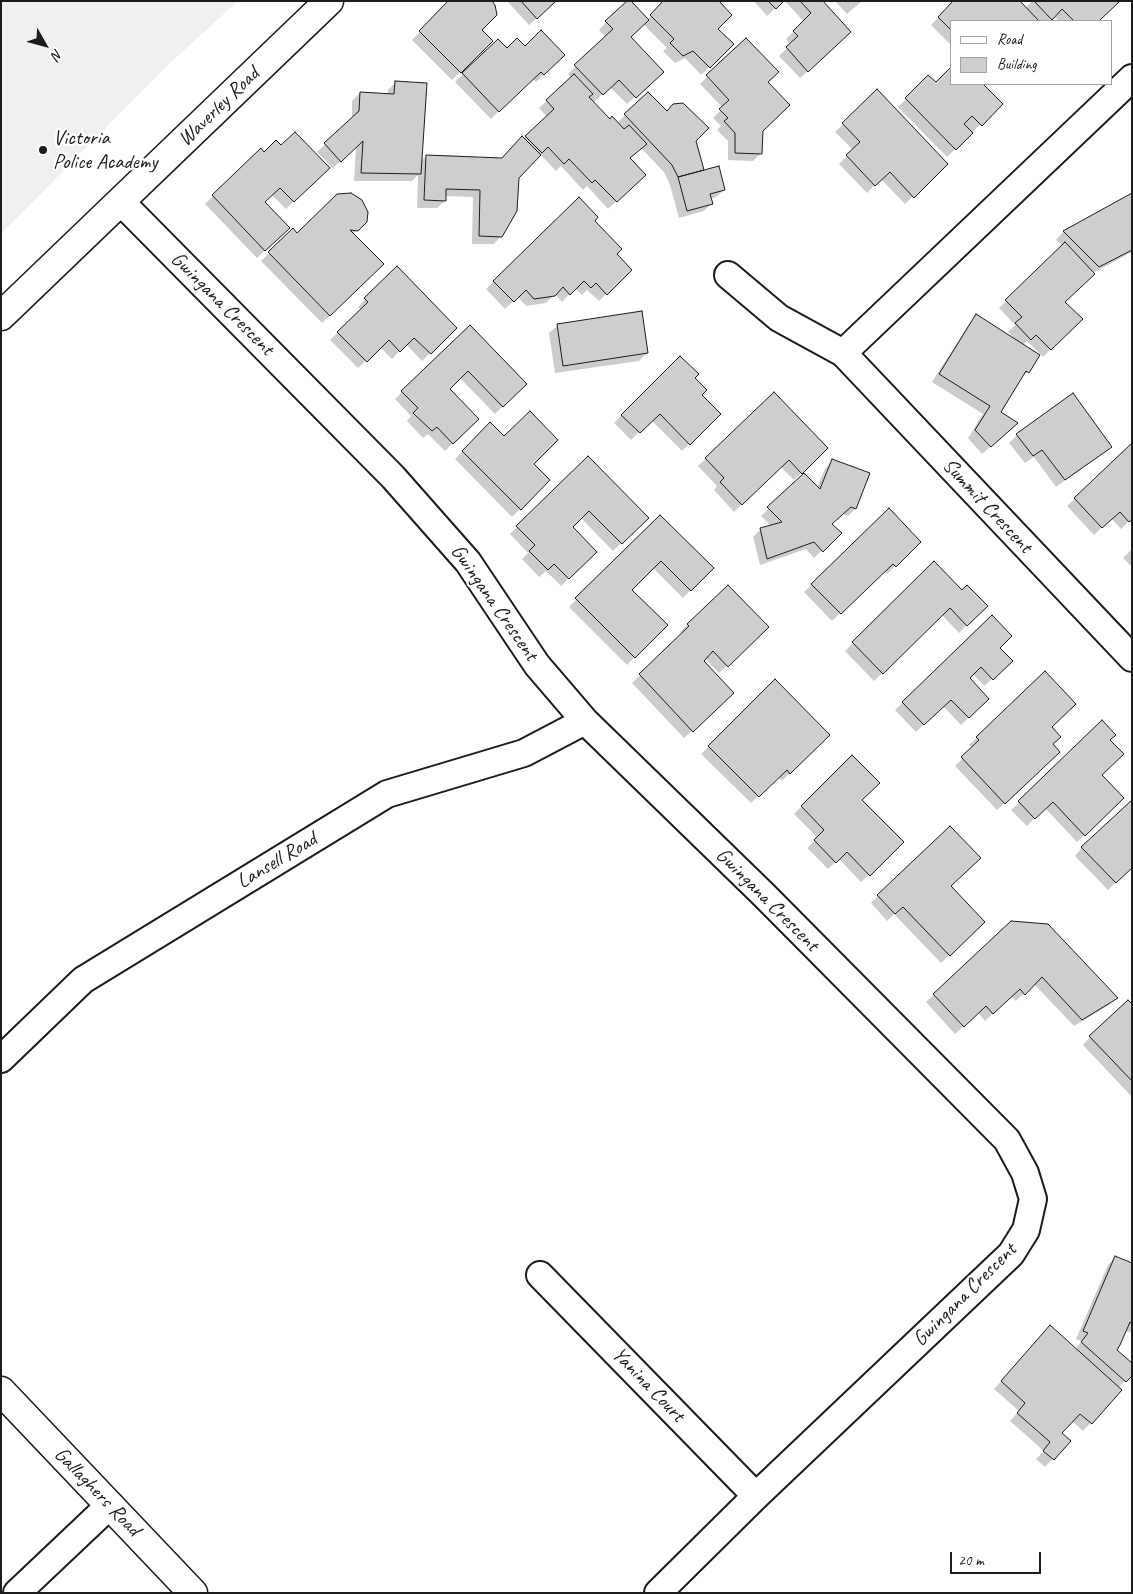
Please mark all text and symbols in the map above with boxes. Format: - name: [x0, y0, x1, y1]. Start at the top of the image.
- north arrow: [20, 20, 70, 70]
- legend: [950, 20, 1113, 85]
- text: Road: [997, 30, 1022, 49]
- text: N: [48, 46, 67, 63]
- text: Building: [997, 55, 1036, 74]
- street label: Waverley Road: [173, 62, 265, 152]
- place label: Victoria Police Academy: [53, 125, 157, 175]
- marker: Victoria Police Academy: [37, 144, 49, 156]
- street label: Gwingana Crescent: [165, 247, 279, 361]
- street label: Summit Crescent: [937, 453, 1037, 559]
- street label: Gwingana Crescent: [445, 540, 543, 666]
- street label: Lansell Road: [232, 827, 322, 895]
- street label: Gwingana Crescent: [710, 843, 824, 957]
- street label: Gwingana Crescent: [908, 1238, 1022, 1352]
- street label: Yanina Court: [606, 1342, 690, 1428]
- street label: Gallaghers Road: [48, 1442, 146, 1542]
- scale bar: [953, 1542, 1044, 1574]
- text: 20 m: [958, 1551, 984, 1570]

